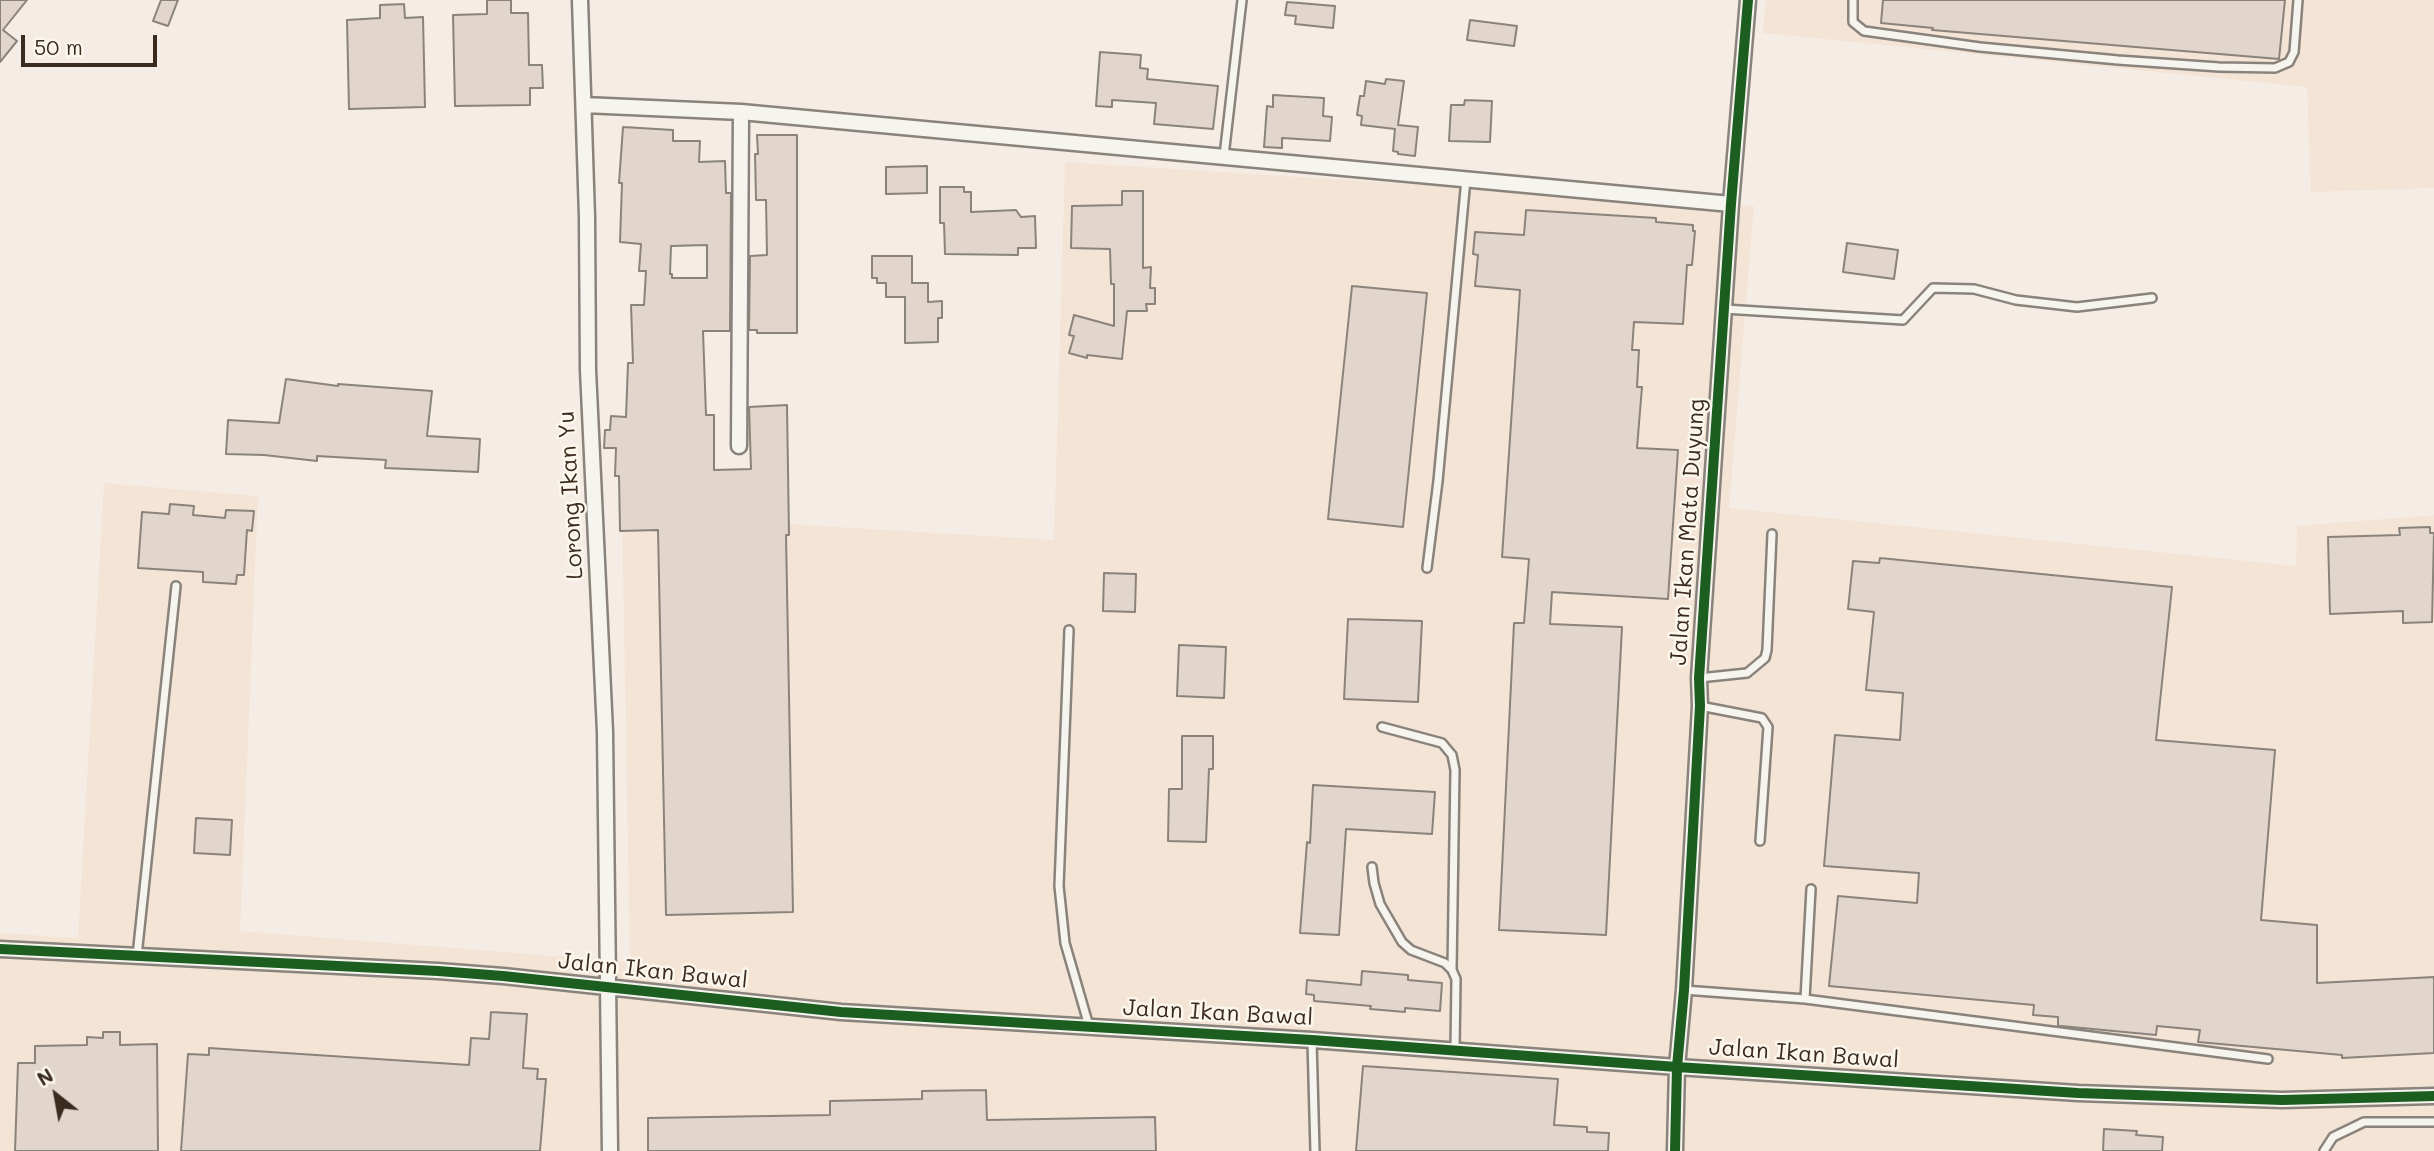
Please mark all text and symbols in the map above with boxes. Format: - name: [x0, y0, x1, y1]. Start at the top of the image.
- scale bar: [24, 21, 161, 65]
- text: 50 m: [34, 33, 83, 60]
- street label: Jalan Ikan Mata Duyung: [1665, 398, 1711, 666]
- street label: Lorong Ikan Yu: [553, 410, 589, 580]
- street label: Jalan Ikan Bawal: [557, 947, 749, 995]
- street label: Jalan Ikan Bawal: [1122, 994, 1314, 1032]
- street label: Jalan Ikan Bawal: [1708, 1034, 1900, 1074]
- north arrow: [21, 1060, 91, 1130]
- text: N: [32, 1062, 58, 1091]

